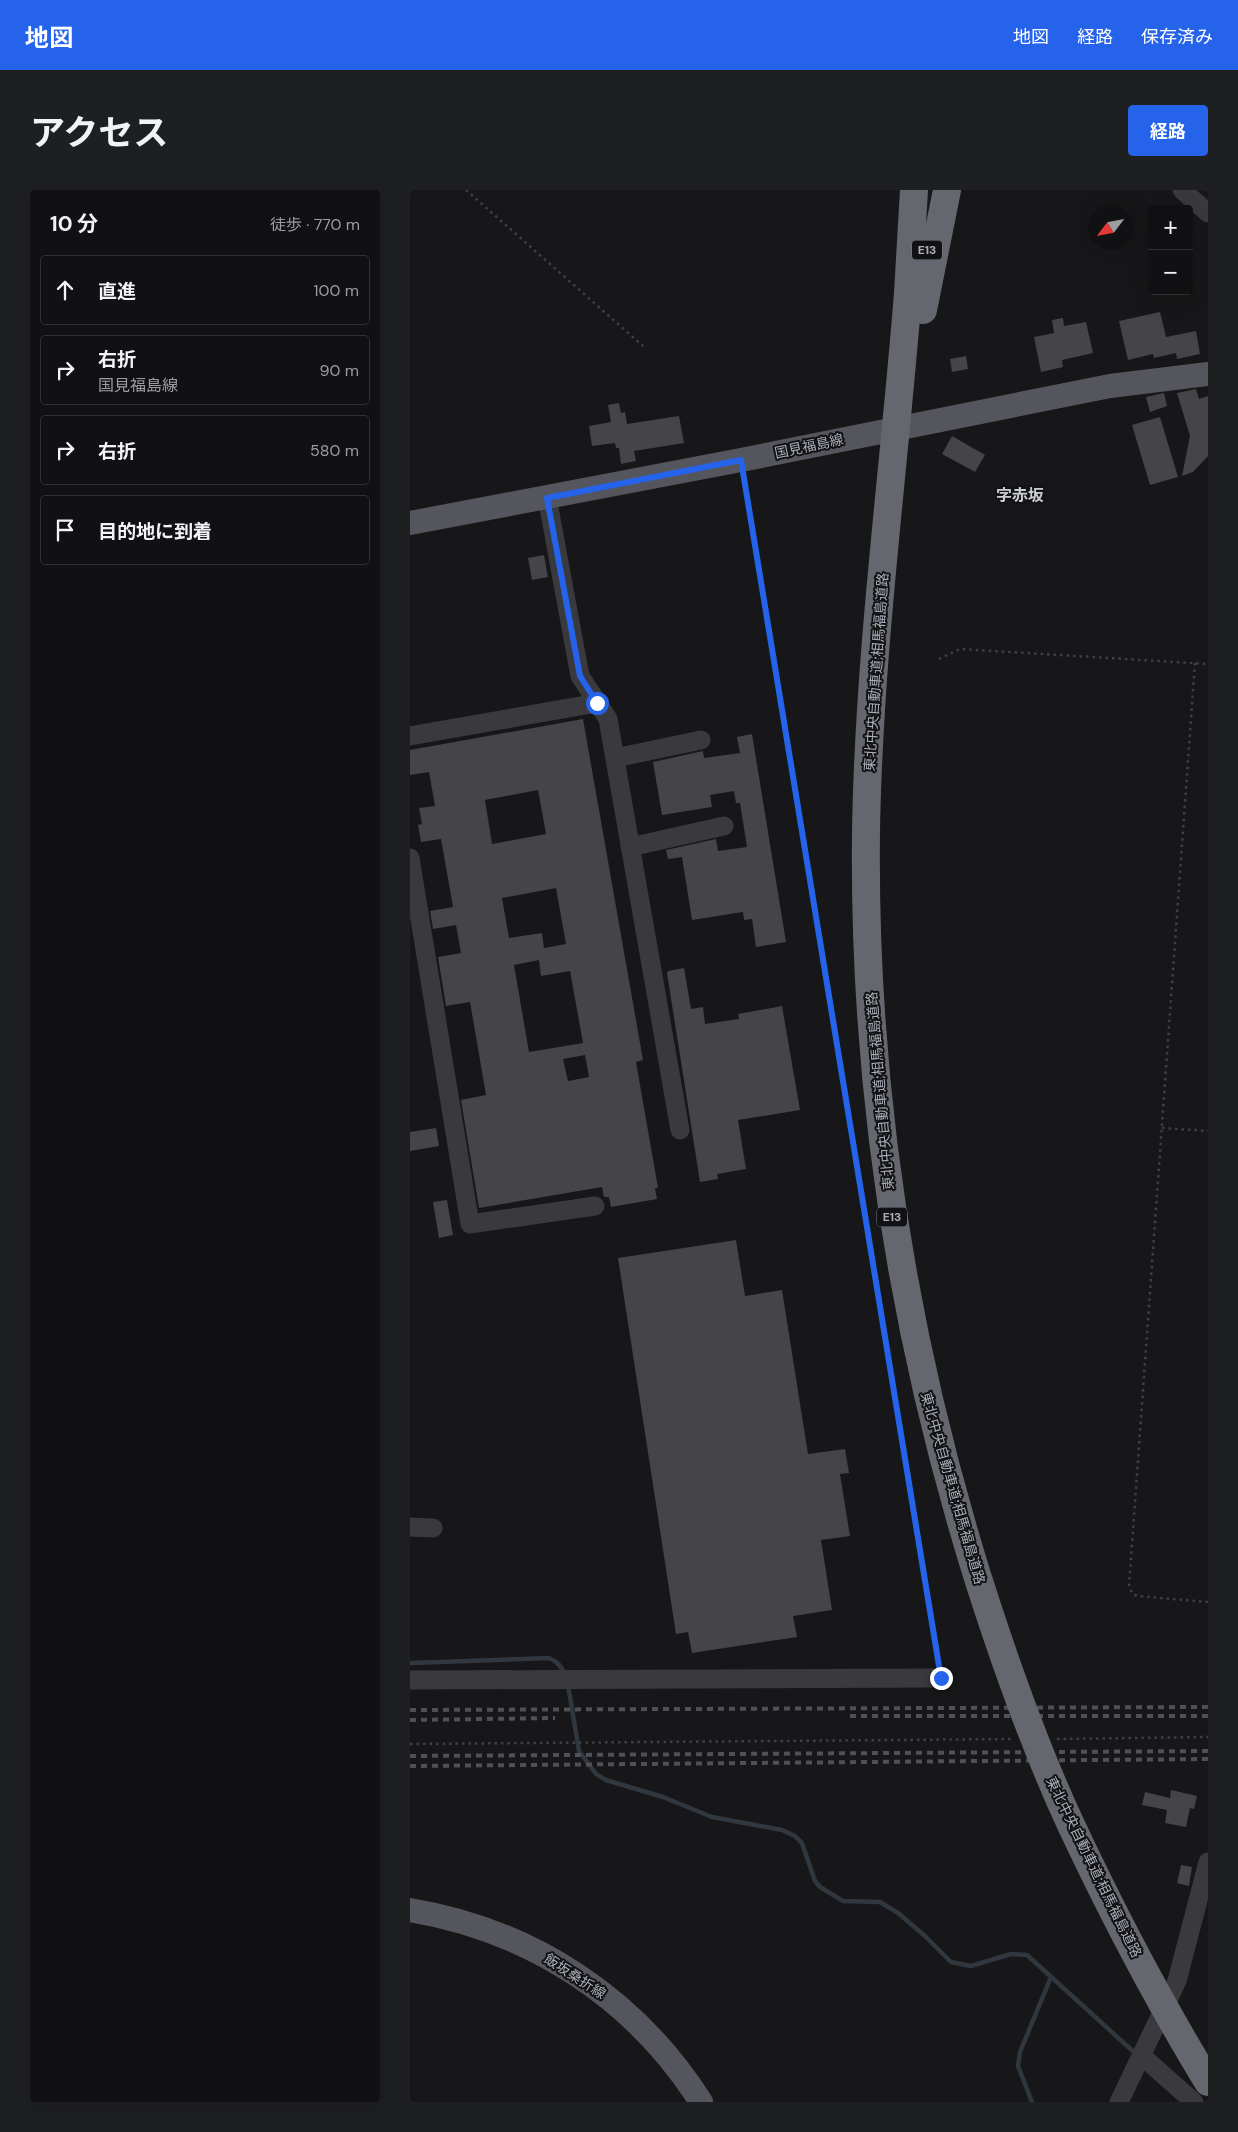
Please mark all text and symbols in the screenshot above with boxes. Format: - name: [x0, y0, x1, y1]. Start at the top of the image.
- text: 地図: [25, 22, 73, 53]
- text: 地図: [1013, 25, 1049, 49]
- text: 経路: [1077, 25, 1113, 49]
- text: 保存済み: [1141, 25, 1213, 49]
- button: 経路: [1128, 105, 1208, 156]
- text: アクセス: [30, 110, 168, 156]
- north arrow: [1088, 205, 1133, 250]
- map controls: [1148, 205, 1193, 295]
- button: +: [1148, 205, 1193, 250]
- text: 10 分: [50, 210, 98, 238]
- text: 徒歩 · 770 m: [270, 214, 360, 235]
- road number: E13: [912, 240, 942, 260]
- button: −: [1148, 250, 1193, 295]
- icon: ahead: [51, 276, 79, 304]
- text: 直進: [98, 279, 136, 304]
- text: 100 m: [314, 280, 359, 301]
- text: 右折: [98, 347, 136, 372]
- icon: right: [51, 356, 79, 384]
- text: 90 m: [319, 360, 359, 381]
- text: 国見福島線: [98, 375, 178, 396]
- street label: 国見福島線: [773, 430, 845, 462]
- icon: right: [51, 436, 79, 464]
- text: 右折: [98, 439, 136, 464]
- text: 580 m: [310, 440, 359, 461]
- district label: 字赤坂: [996, 485, 1044, 506]
- icon: arrive: [51, 516, 79, 544]
- text: 目的地に到着: [98, 519, 212, 544]
- street label: 東北中央自動車道;相馬福島道路: [860, 572, 892, 772]
- route start: [586, 692, 609, 715]
- street label: 東北中央自動車道;相馬福島道路: [862, 991, 898, 1191]
- road number: E13: [877, 1208, 907, 1226]
- street label: 東北中央自動車道;相馬福島道路: [917, 1390, 989, 1586]
- route end: [930, 1667, 953, 1690]
- street label: 東北中央自動車道;相馬福島道路: [1042, 1774, 1146, 1960]
- street label: 飯坂桑折線: [541, 1949, 609, 2003]

